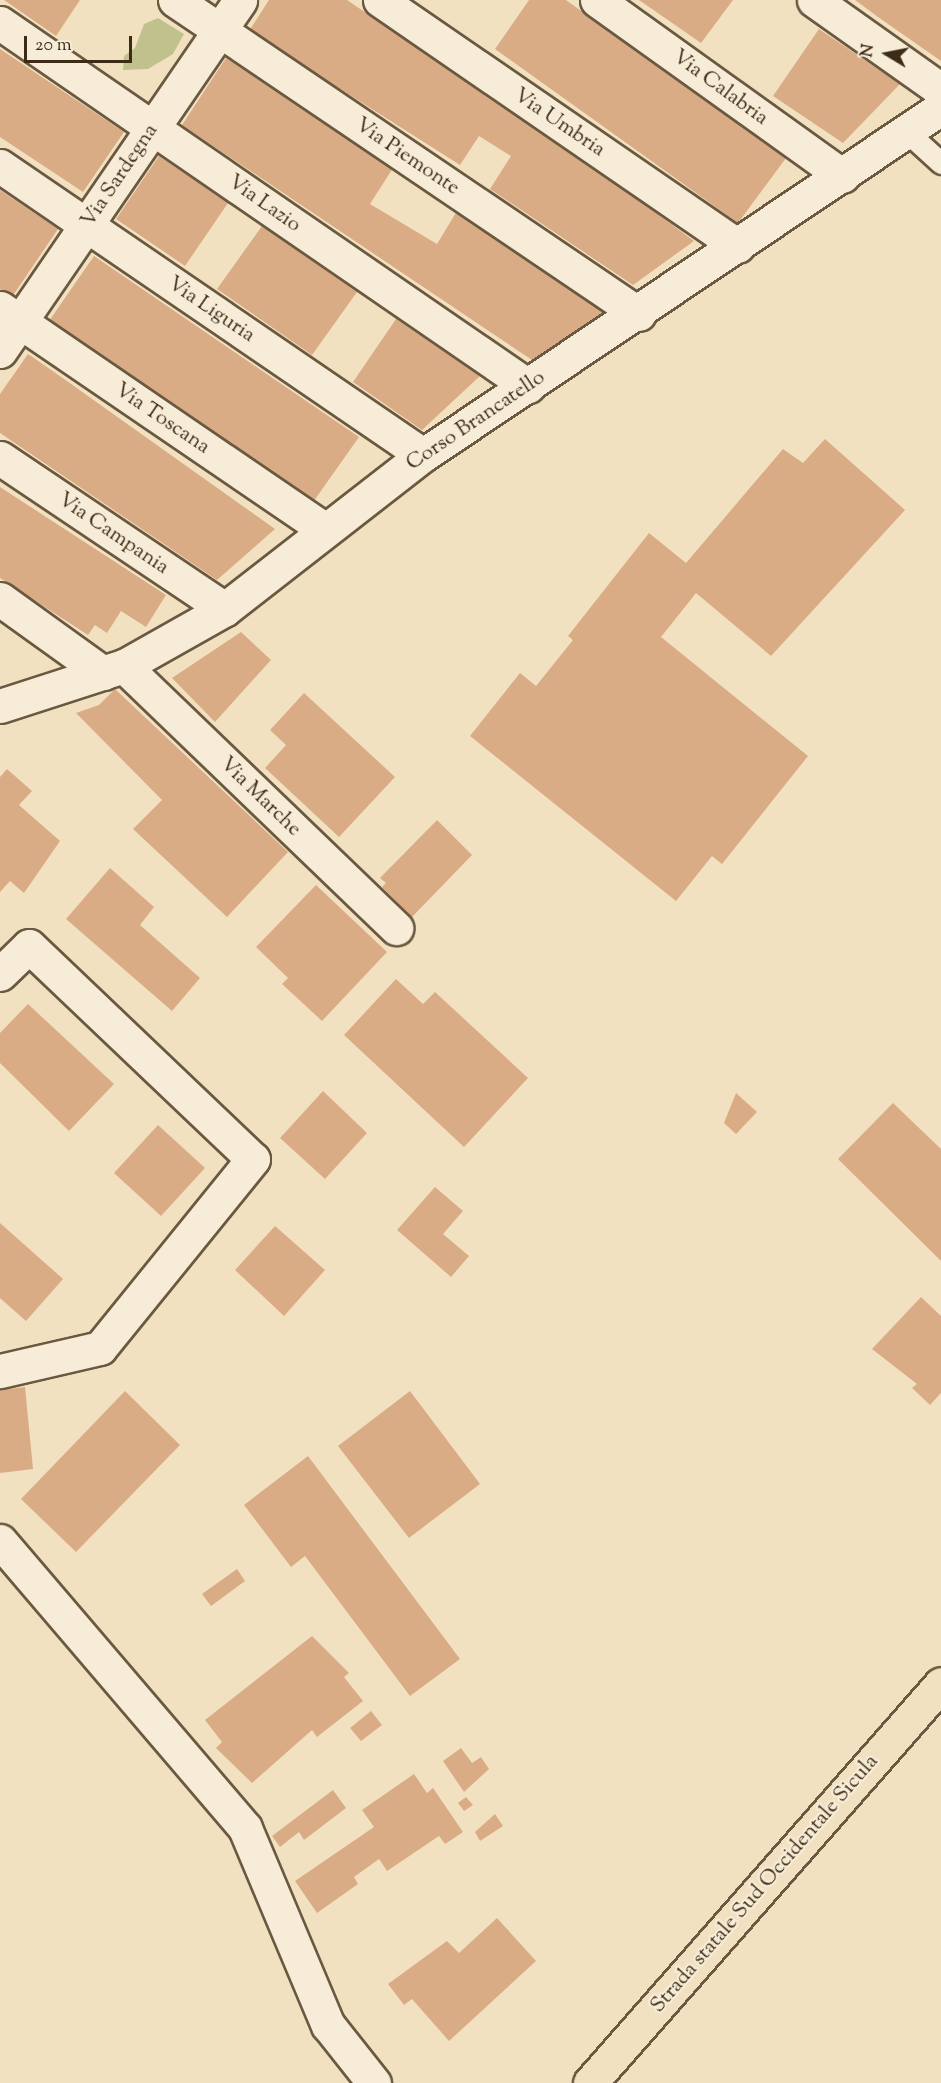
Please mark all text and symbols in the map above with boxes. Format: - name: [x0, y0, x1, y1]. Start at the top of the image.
- scale bar: [27, 24, 135, 62]
- north arrow: [857, 24, 917, 84]
- text: 20 m: [35, 33, 72, 59]
- text: N: [856, 42, 881, 59]
- street label: Via Calabria: [667, 45, 773, 131]
- street label: Via Umbria: [508, 83, 610, 163]
- street label: Via Piemonte: [350, 113, 464, 201]
- street label: Via Sardegna: [76, 119, 164, 233]
- street label: Via Lazio: [223, 170, 305, 238]
- street label: Via Liguria: [162, 272, 260, 348]
- street label: Corso Brancatello: [402, 365, 550, 477]
- street label: Via Toscana: [109, 378, 215, 460]
- street label: Via Campania: [53, 488, 173, 580]
- street label: Via Marche: [214, 752, 306, 842]
- street label: Strada statale Sud Occidentale Sicula: [646, 1750, 884, 2018]

